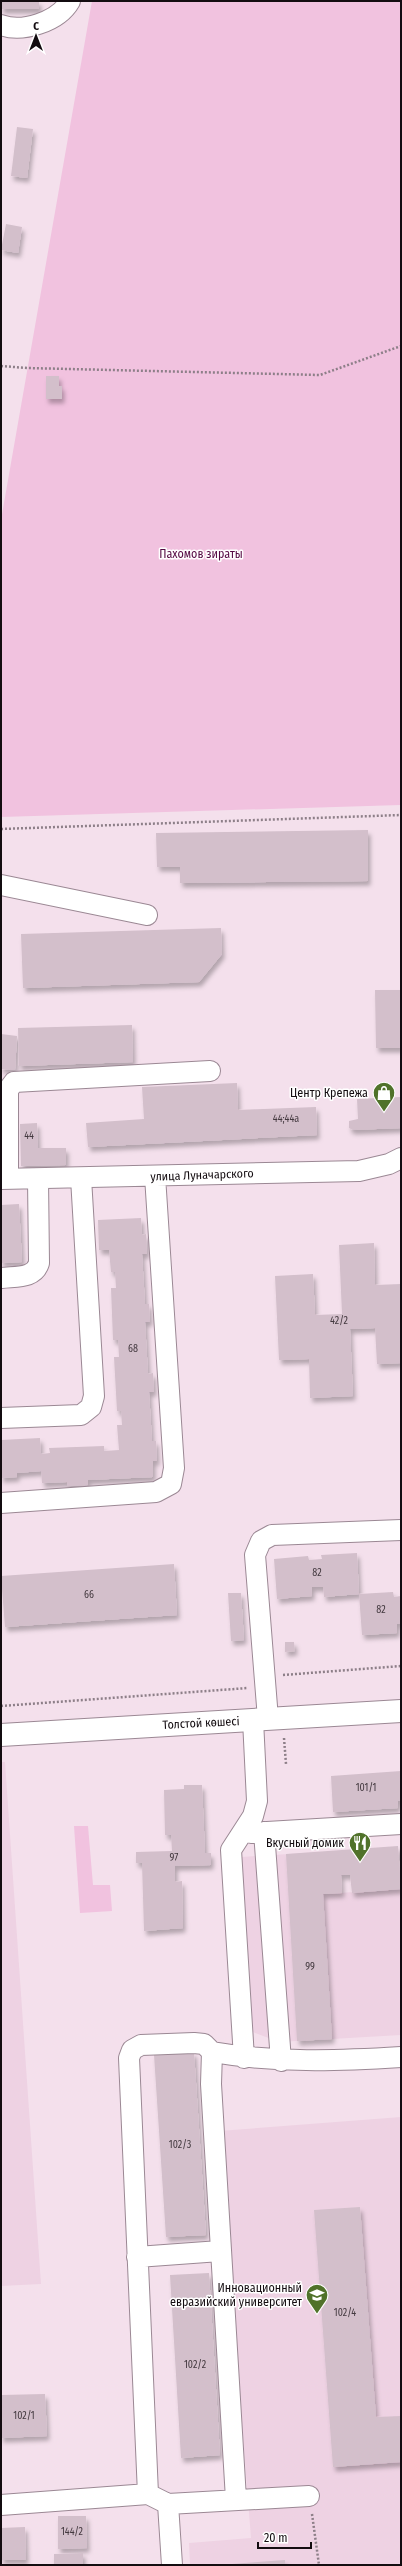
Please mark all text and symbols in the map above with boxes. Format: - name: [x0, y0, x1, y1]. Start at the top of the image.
- north arrow: [16, 16, 56, 56]
- text: С: [33, 20, 39, 33]
- park label: Пахомов зираты: [159, 547, 243, 561]
- shop icon: Центр Крепежа: [371, 1080, 397, 1113]
- place label: Центр Крепежа: [290, 1086, 368, 1100]
- house number: 44;44а: [273, 1113, 299, 1125]
- house number: 44: [24, 1130, 34, 1142]
- street label: улица Луначарского: [150, 1166, 254, 1184]
- house number: 42/2: [330, 1315, 348, 1327]
- house number: 68: [128, 1343, 138, 1355]
- house number: 82: [312, 1567, 322, 1579]
- house number: 66: [84, 1589, 94, 1601]
- house number: 82: [376, 1604, 386, 1616]
- street label: Толстой көшесі: [162, 1714, 240, 1732]
- house number: 101/1: [356, 1782, 376, 1794]
- restaurant icon: Вкусный домик: [347, 1830, 373, 1863]
- place label: Вкусный домик: [266, 1836, 344, 1850]
- house number: 97: [170, 1852, 178, 1864]
- house number: 99: [305, 1961, 315, 1973]
- house number: 102/3: [169, 2139, 192, 2151]
- place label: Инновационный евразийский университет: [170, 2281, 302, 2309]
- school or university icon: Инновационный евразийский университет: [304, 2282, 330, 2315]
- house number: 102/4: [334, 2307, 356, 2319]
- house number: 102/2: [184, 2359, 207, 2371]
- house number: 102/1: [13, 2410, 35, 2422]
- scale bar: [258, 2524, 311, 2550]
- house number: 144/2: [61, 2526, 84, 2538]
- text: 20 m: [264, 2531, 288, 2545]

